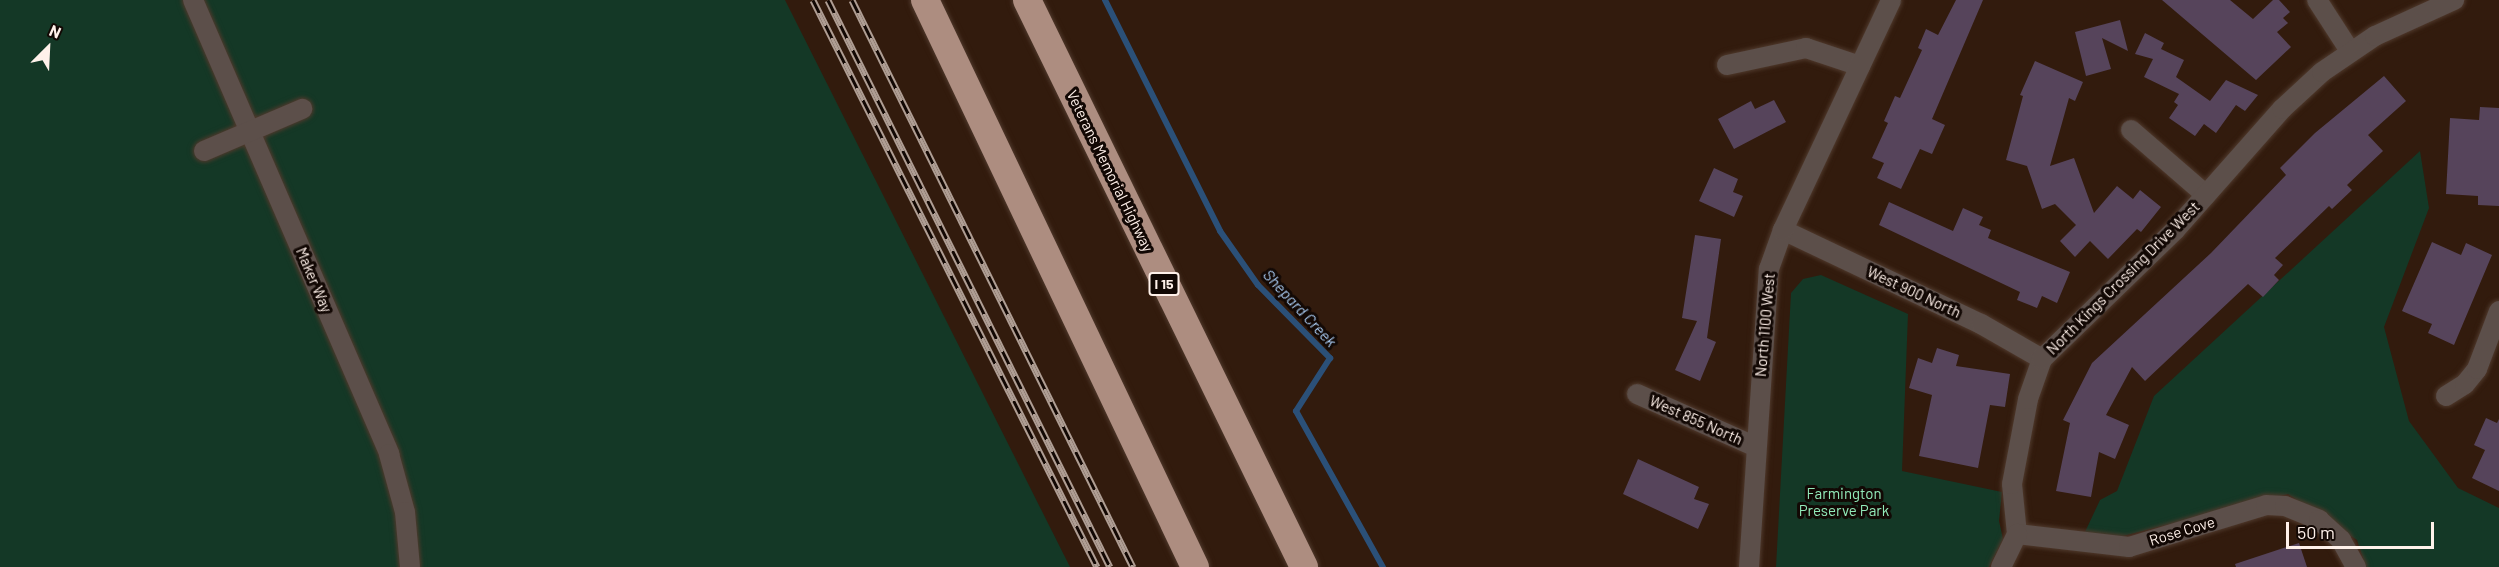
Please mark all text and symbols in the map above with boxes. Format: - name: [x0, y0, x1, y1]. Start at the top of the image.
- north arrow: [18, 18, 78, 78]
- text: N: [47, 20, 64, 42]
- street label: Veterans Memorial Highway: [1063, 87, 1157, 255]
- street label: North Kings Crossing Drive West: [2043, 198, 2203, 358]
- street label: Maker Way: [292, 245, 336, 315]
- street label: West 900 North: [1864, 262, 1964, 322]
- water label: Shepard Creek: [1259, 265, 1341, 351]
- street label: North 1100 West: [1752, 272, 1778, 378]
- road number: I 15: [1148, 273, 1180, 295]
- street label: West 855 North: [1647, 391, 1745, 449]
- park label: Farmington Preserve Park: [1799, 484, 1889, 519]
- scale bar: [2289, 510, 2438, 548]
- street label: Rose Cove: [2147, 513, 2217, 549]
- text: 50 m: [2297, 521, 2335, 543]

